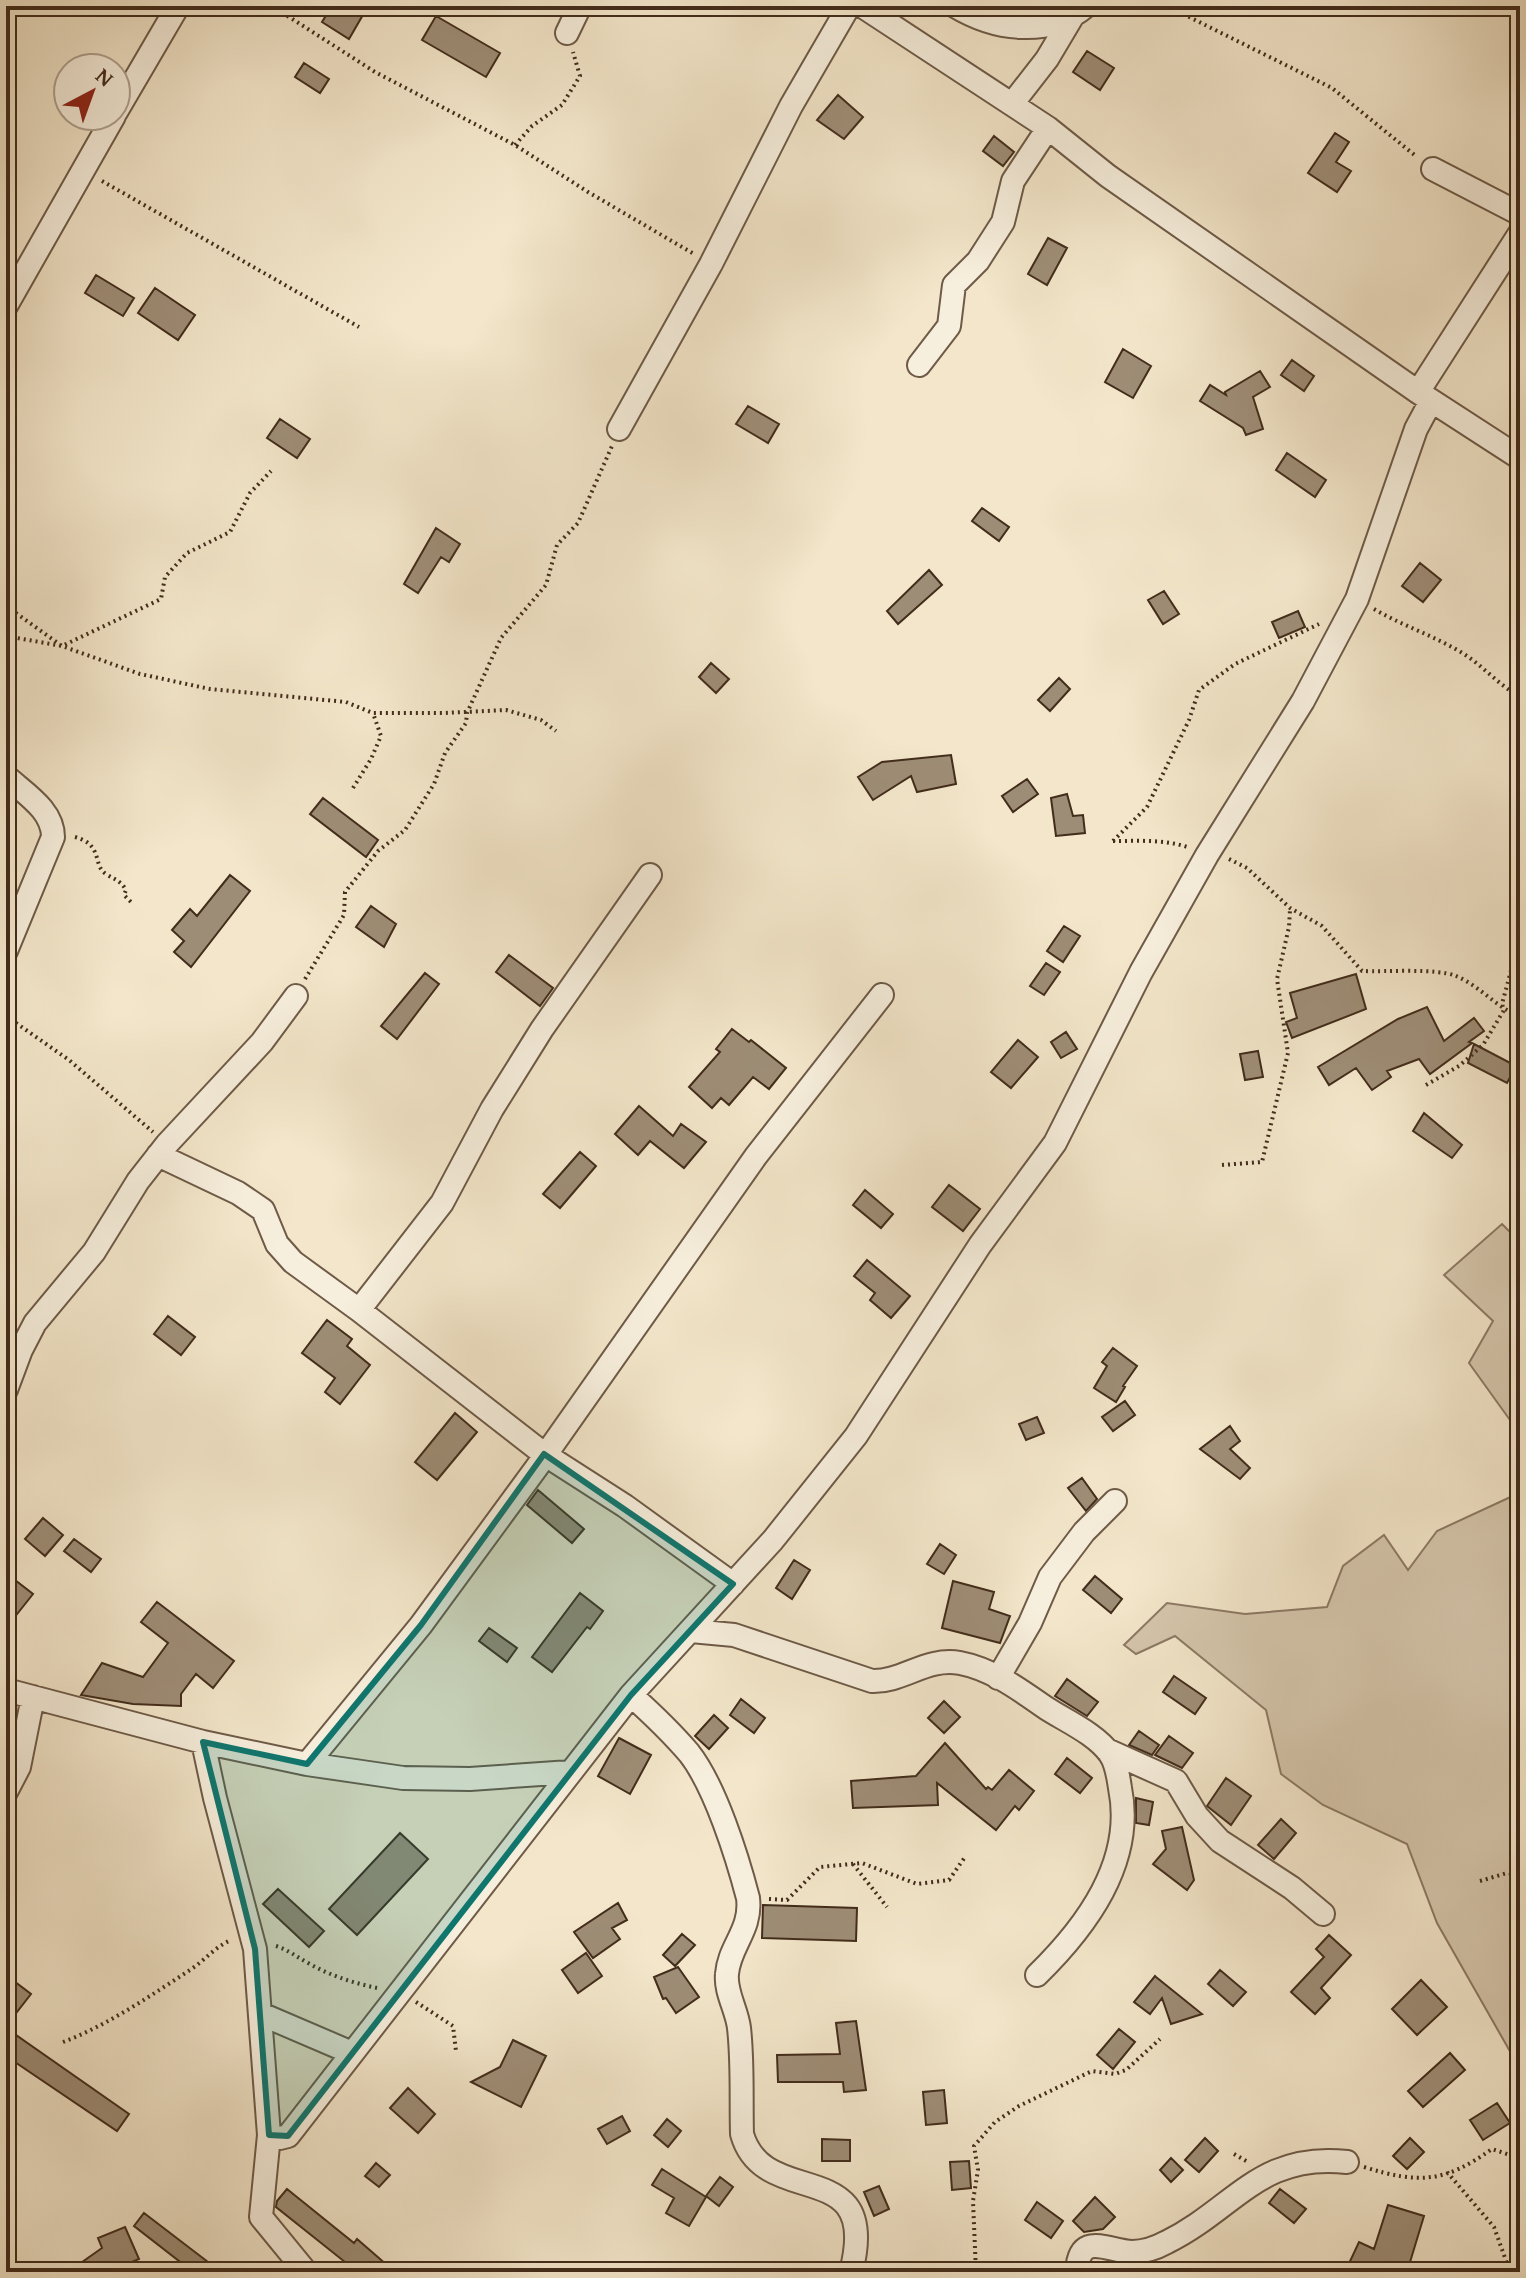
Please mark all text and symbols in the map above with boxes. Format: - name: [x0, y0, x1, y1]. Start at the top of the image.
- north arrow: [52, 52, 132, 132]
- text: N: [89, 60, 121, 94]

